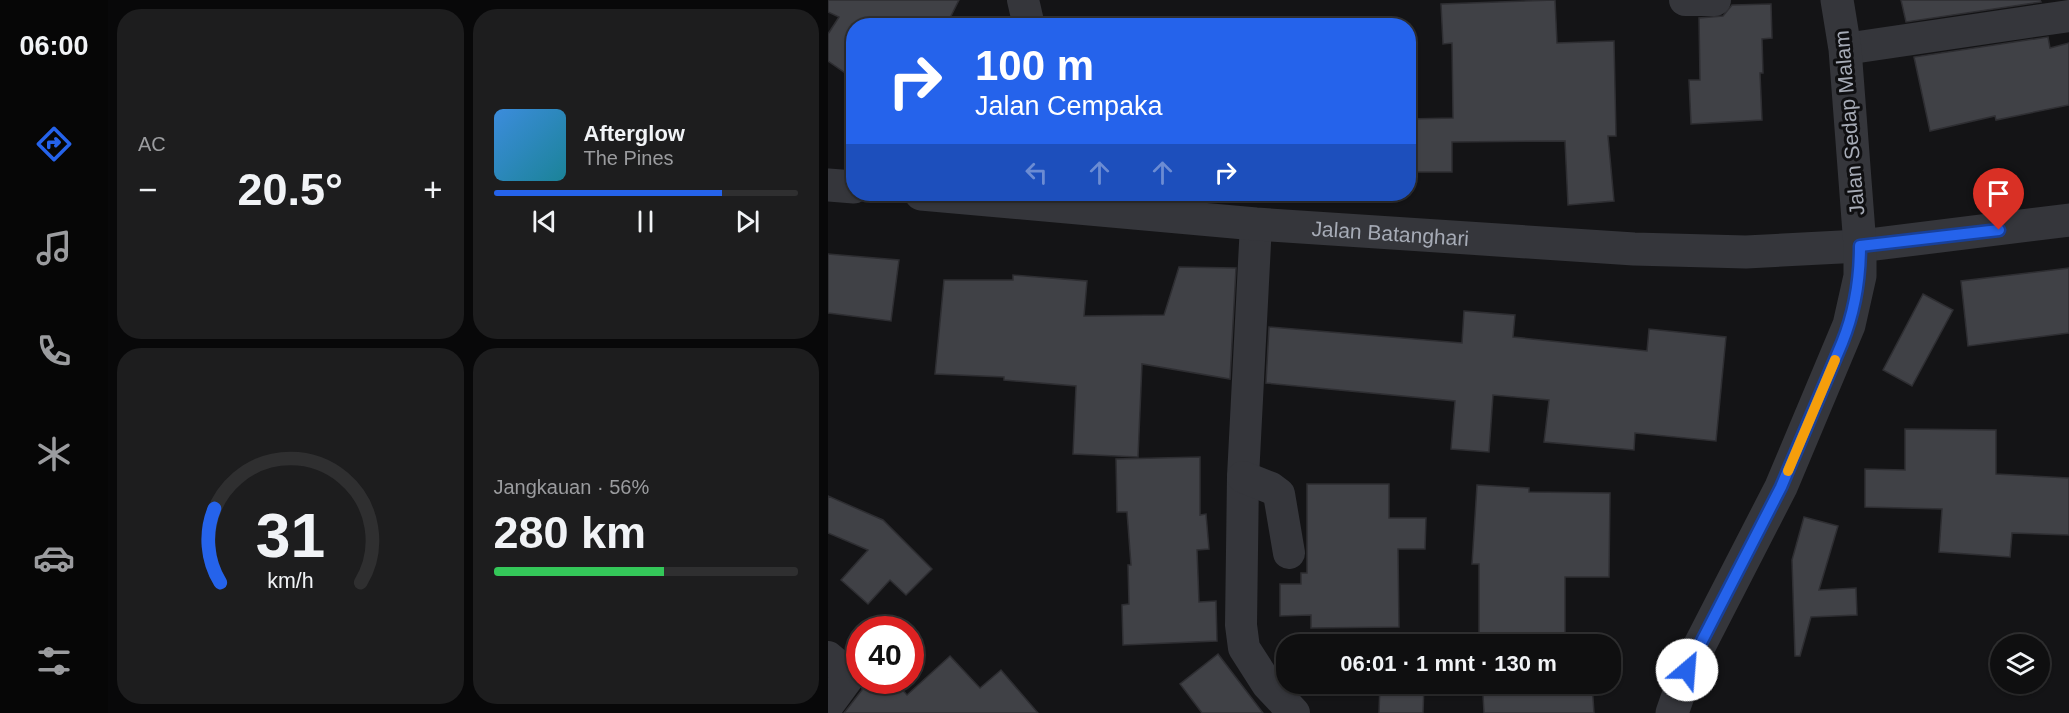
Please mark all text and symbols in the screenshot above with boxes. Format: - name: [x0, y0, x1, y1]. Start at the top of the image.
- street label: Jalan Sedap Malam: [1829, 30, 1869, 216]
- text: 06:00: [19, 31, 89, 61]
- icon: right: [876, 42, 954, 120]
- text: 100 m: [975, 42, 1094, 89]
- text: Jalan Cempaka: [975, 91, 1163, 121]
- text: Afterglow: [584, 121, 685, 146]
- icon: directions: [33, 123, 75, 165]
- text: AC: [138, 133, 166, 155]
- text: The Pines: [584, 147, 674, 169]
- icon: left: [1020, 156, 1053, 189]
- icon: ahead: [1083, 156, 1116, 189]
- icon: ahead: [1146, 156, 1179, 189]
- icon: right: [1209, 156, 1242, 189]
- text: 20.5°: [237, 164, 343, 215]
- pin: [1973, 168, 2024, 230]
- text: −: [138, 171, 157, 208]
- text: +: [423, 171, 443, 208]
- icon: arrive: [1982, 177, 2015, 210]
- icon: previous: [528, 205, 561, 238]
- icon: pause: [629, 205, 662, 238]
- icon: next: [731, 205, 764, 238]
- street label: Jalan Batanghari: [1311, 216, 1470, 250]
- icon: music: [33, 227, 75, 269]
- icon: phone: [33, 330, 75, 372]
- icon: climate: [33, 433, 75, 475]
- text: Jangkauan · 56%: [494, 476, 649, 498]
- text: 31: [256, 501, 325, 570]
- text: 280 km: [494, 507, 646, 558]
- icon: car: [33, 537, 75, 579]
- text: km/h: [267, 569, 313, 593]
- speed limit sign: 40: [846, 616, 924, 694]
- map controls: [1990, 634, 2050, 694]
- button: layers: [1990, 634, 2050, 694]
- position arrow: [1655, 638, 1719, 702]
- icon: filters: [33, 640, 75, 682]
- text: 06:01 · 1 mnt · 130 m: [1340, 651, 1557, 676]

